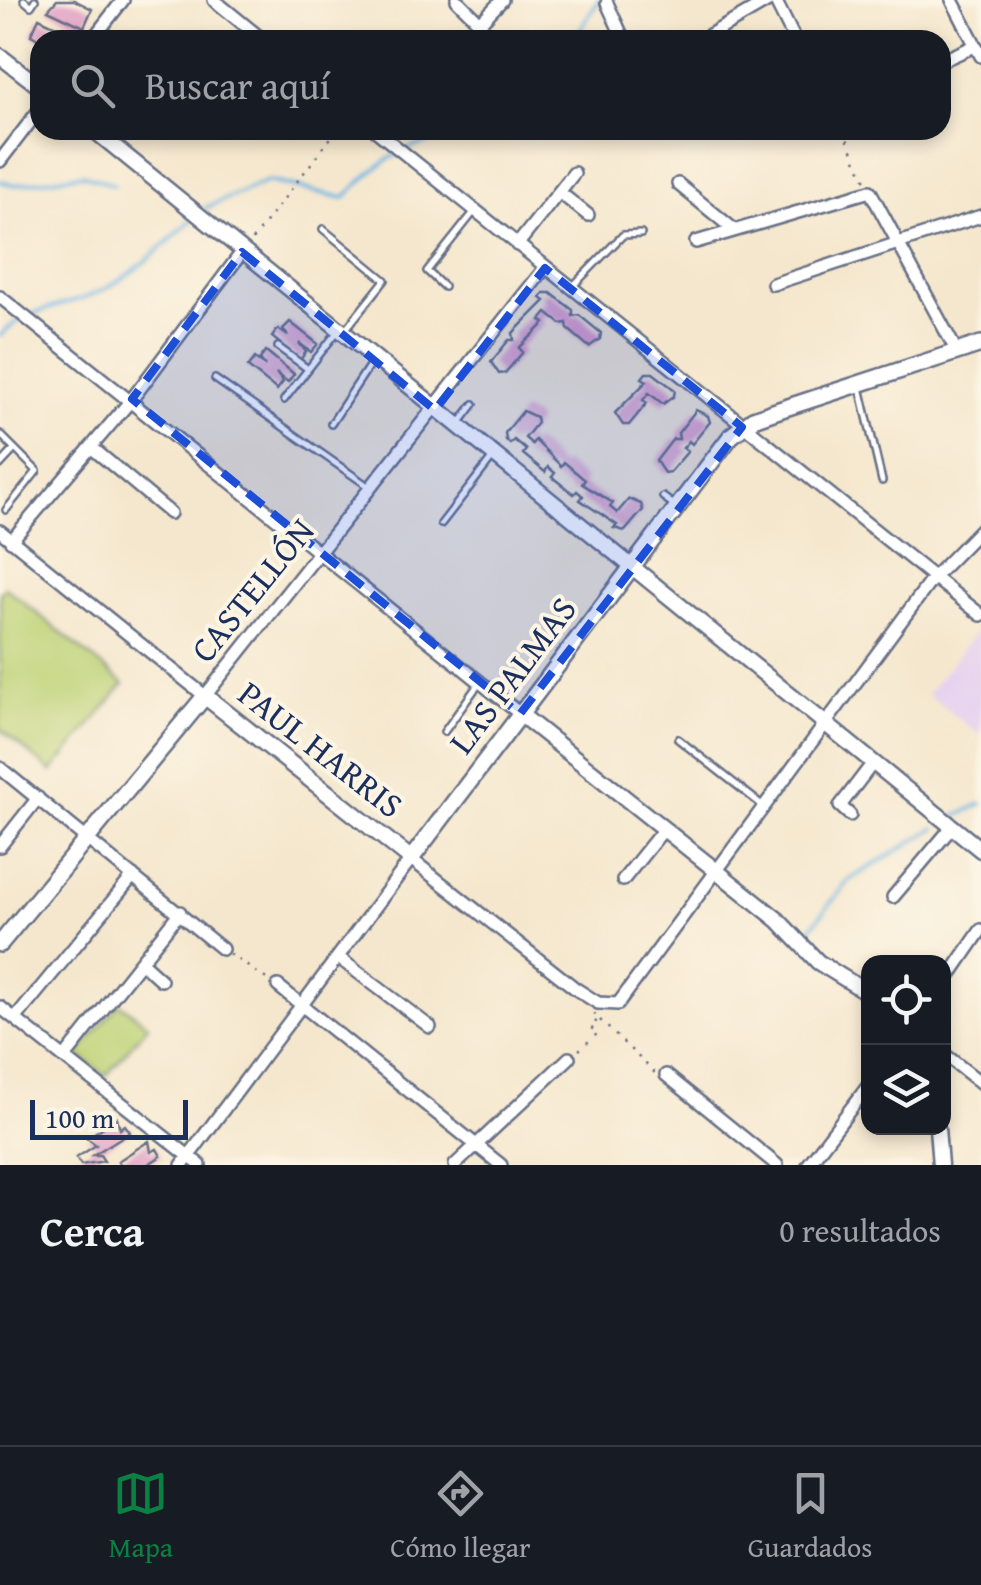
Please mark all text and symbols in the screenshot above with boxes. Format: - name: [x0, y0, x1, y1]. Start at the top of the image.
- search box: [30, 30, 951, 140]
- text: Buscar aquí: [145, 57, 330, 113]
- icon: search: [65, 58, 120, 113]
- street label: CASTELLÓN: [178, 507, 326, 673]
- street label: LAS PALMAS: [436, 586, 588, 764]
- street label: PAUL HARRIS: [228, 668, 414, 830]
- map controls: [861, 955, 951, 1135]
- button: locate: [861, 955, 951, 1045]
- button: layers: [861, 1045, 951, 1135]
- scale bar: [30, 1095, 188, 1140]
- text: 100 m: [45, 1097, 114, 1138]
- text: Cerca: [40, 1200, 144, 1261]
- text: 0 resultados: [779, 1207, 941, 1254]
- tab: Mapa: [109, 1466, 173, 1567]
- tab: Cómo llegar: [390, 1466, 531, 1567]
- tab: Guardados: [748, 1466, 872, 1567]

